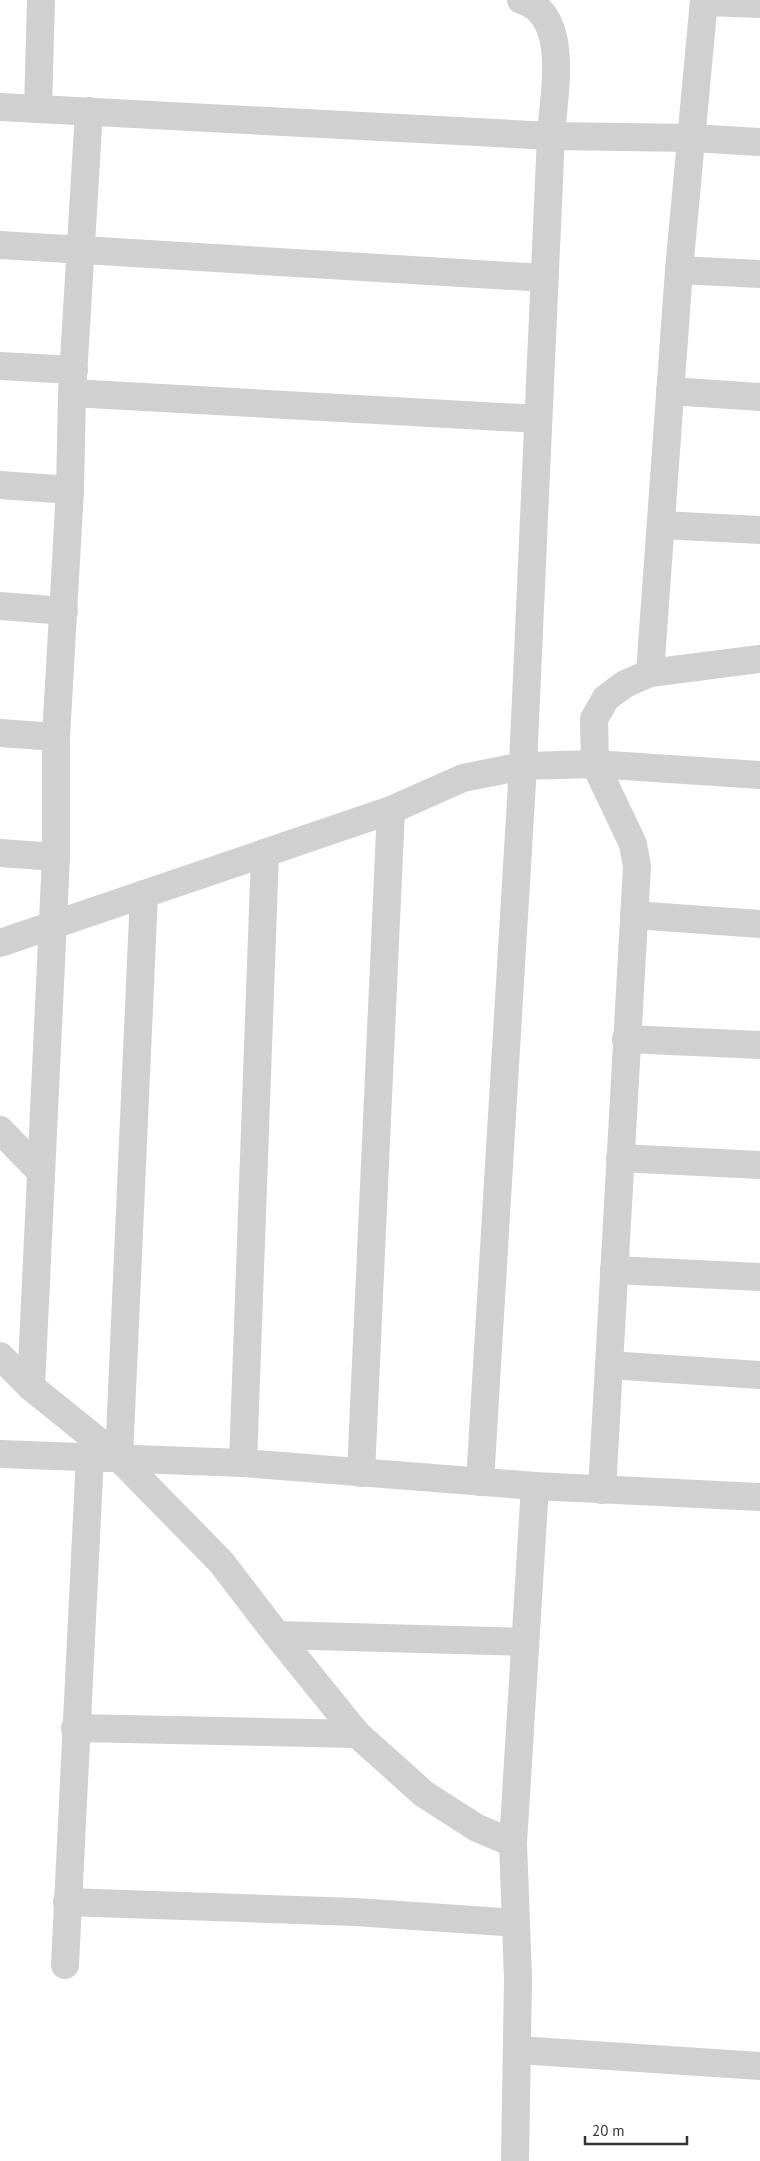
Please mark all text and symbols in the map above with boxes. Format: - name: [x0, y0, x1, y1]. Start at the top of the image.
- scale bar: [585, 2114, 688, 2146]
- text: 20 m: [592, 2121, 625, 2140]

